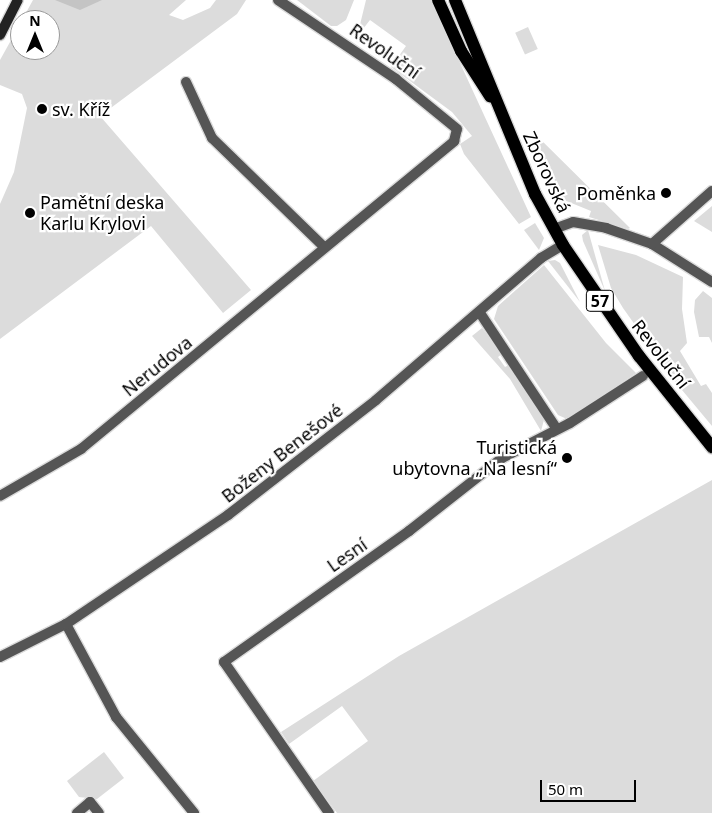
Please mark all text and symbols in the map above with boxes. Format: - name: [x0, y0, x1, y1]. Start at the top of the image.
- north arrow: [10, 10, 60, 60]
- text: N: [29, 11, 41, 30]
- street label: Revoluční: [346, 19, 424, 83]
- place label: sv. Kříž: [52, 98, 110, 120]
- marker: sv. Kříž: [36, 103, 48, 115]
- street label: Zborovská: [519, 128, 575, 216]
- place label: Poměnka: [576, 182, 656, 204]
- marker: Poměnka: [660, 187, 672, 199]
- place label: Pamětní deska Karlu Krylovi: [40, 192, 164, 234]
- marker: Pamětní deska Karlu Krylovi: [24, 207, 36, 219]
- road number: 57: [585, 288, 615, 314]
- street label: Revoluční: [627, 315, 695, 393]
- street label: Nerudova: [118, 331, 196, 401]
- street label: Boženy Benešové: [217, 399, 347, 507]
- place label: Turistická ubytovna „Na lesní“: [392, 437, 557, 479]
- marker: Turistická ubytovna „Na lesní“: [561, 452, 573, 464]
- street label: Lesní: [323, 534, 371, 576]
- scale bar: [542, 770, 638, 802]
- text: 50 m: [548, 779, 583, 799]

